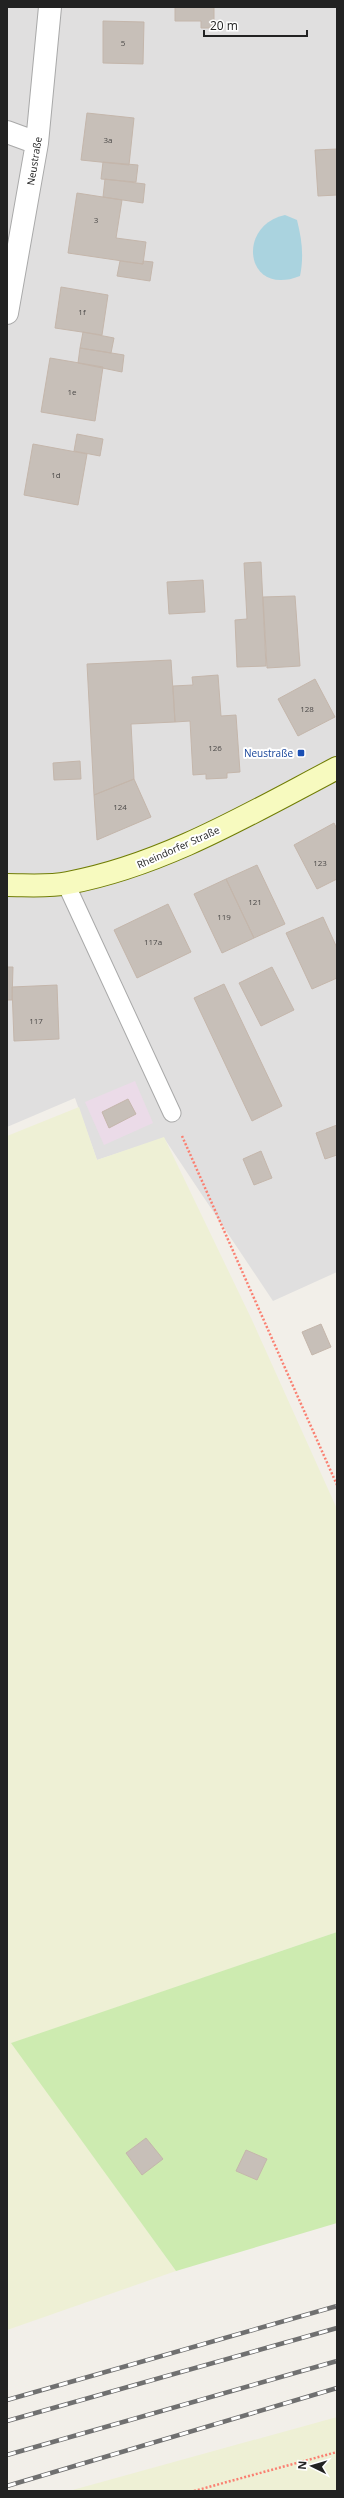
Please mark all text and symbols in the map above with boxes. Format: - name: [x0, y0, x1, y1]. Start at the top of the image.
- scale bar: [204, 12, 307, 38]
- text: 20 m: [210, 17, 238, 34]
- house number: 5: [121, 37, 126, 48]
- house number: 3a: [103, 134, 113, 145]
- street label: Neustraße: [23, 135, 45, 186]
- house number: 3: [94, 214, 99, 225]
- house number: 1f: [78, 306, 87, 317]
- house number: 1e: [67, 386, 77, 397]
- house number: 1d: [51, 469, 61, 480]
- house number: 128: [300, 703, 314, 714]
- house number: 126: [208, 742, 222, 753]
- place label: Neustraße: [244, 746, 293, 760]
- marker: Neustraße: [296, 748, 306, 758]
- house number: 124: [113, 801, 127, 812]
- street label: Rheindorfer Straße: [135, 822, 222, 871]
- house number: 123: [313, 857, 327, 868]
- house number: 121: [248, 896, 262, 907]
- house number: 119: [217, 911, 231, 922]
- house number: 117a: [144, 936, 162, 947]
- house number: 117: [29, 1015, 43, 1026]
- north arrow: [292, 2446, 332, 2486]
- text: N: [294, 2460, 309, 2470]

